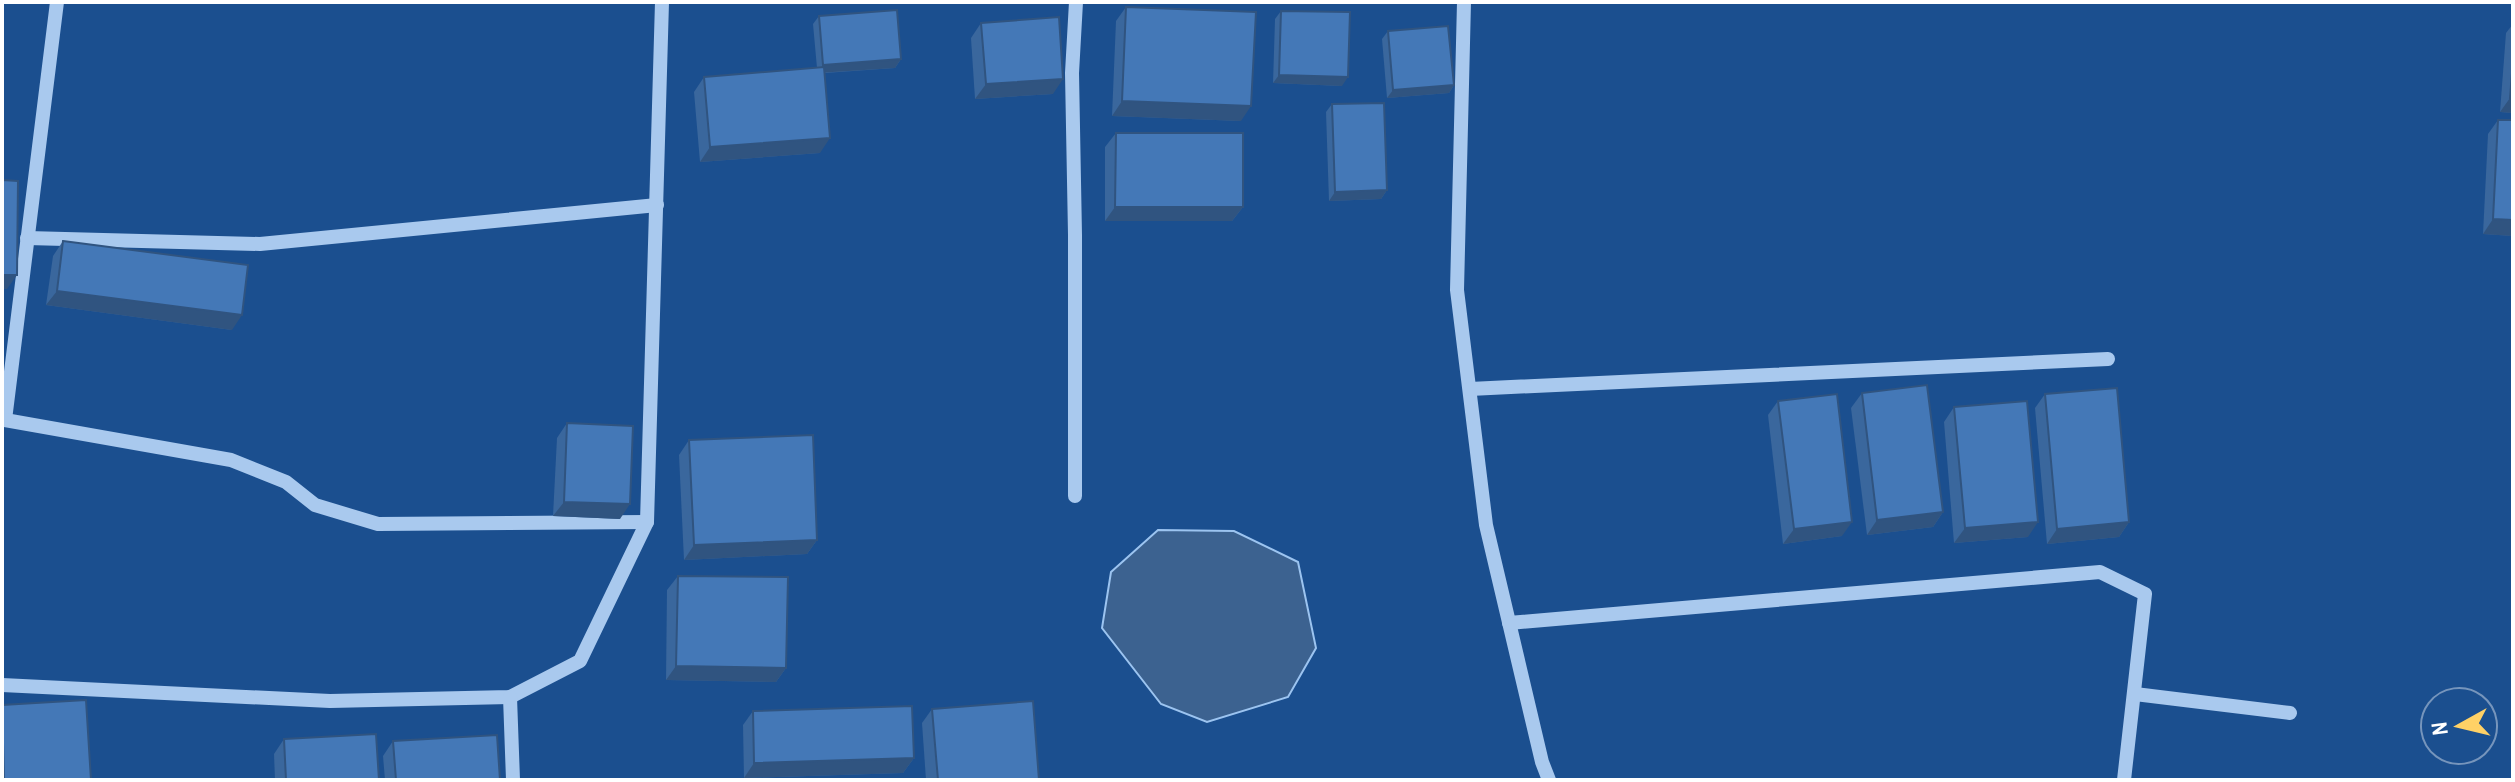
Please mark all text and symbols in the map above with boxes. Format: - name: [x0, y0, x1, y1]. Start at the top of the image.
- north arrow: [2419, 686, 2499, 766]
- text: N: [2423, 720, 2455, 737]

